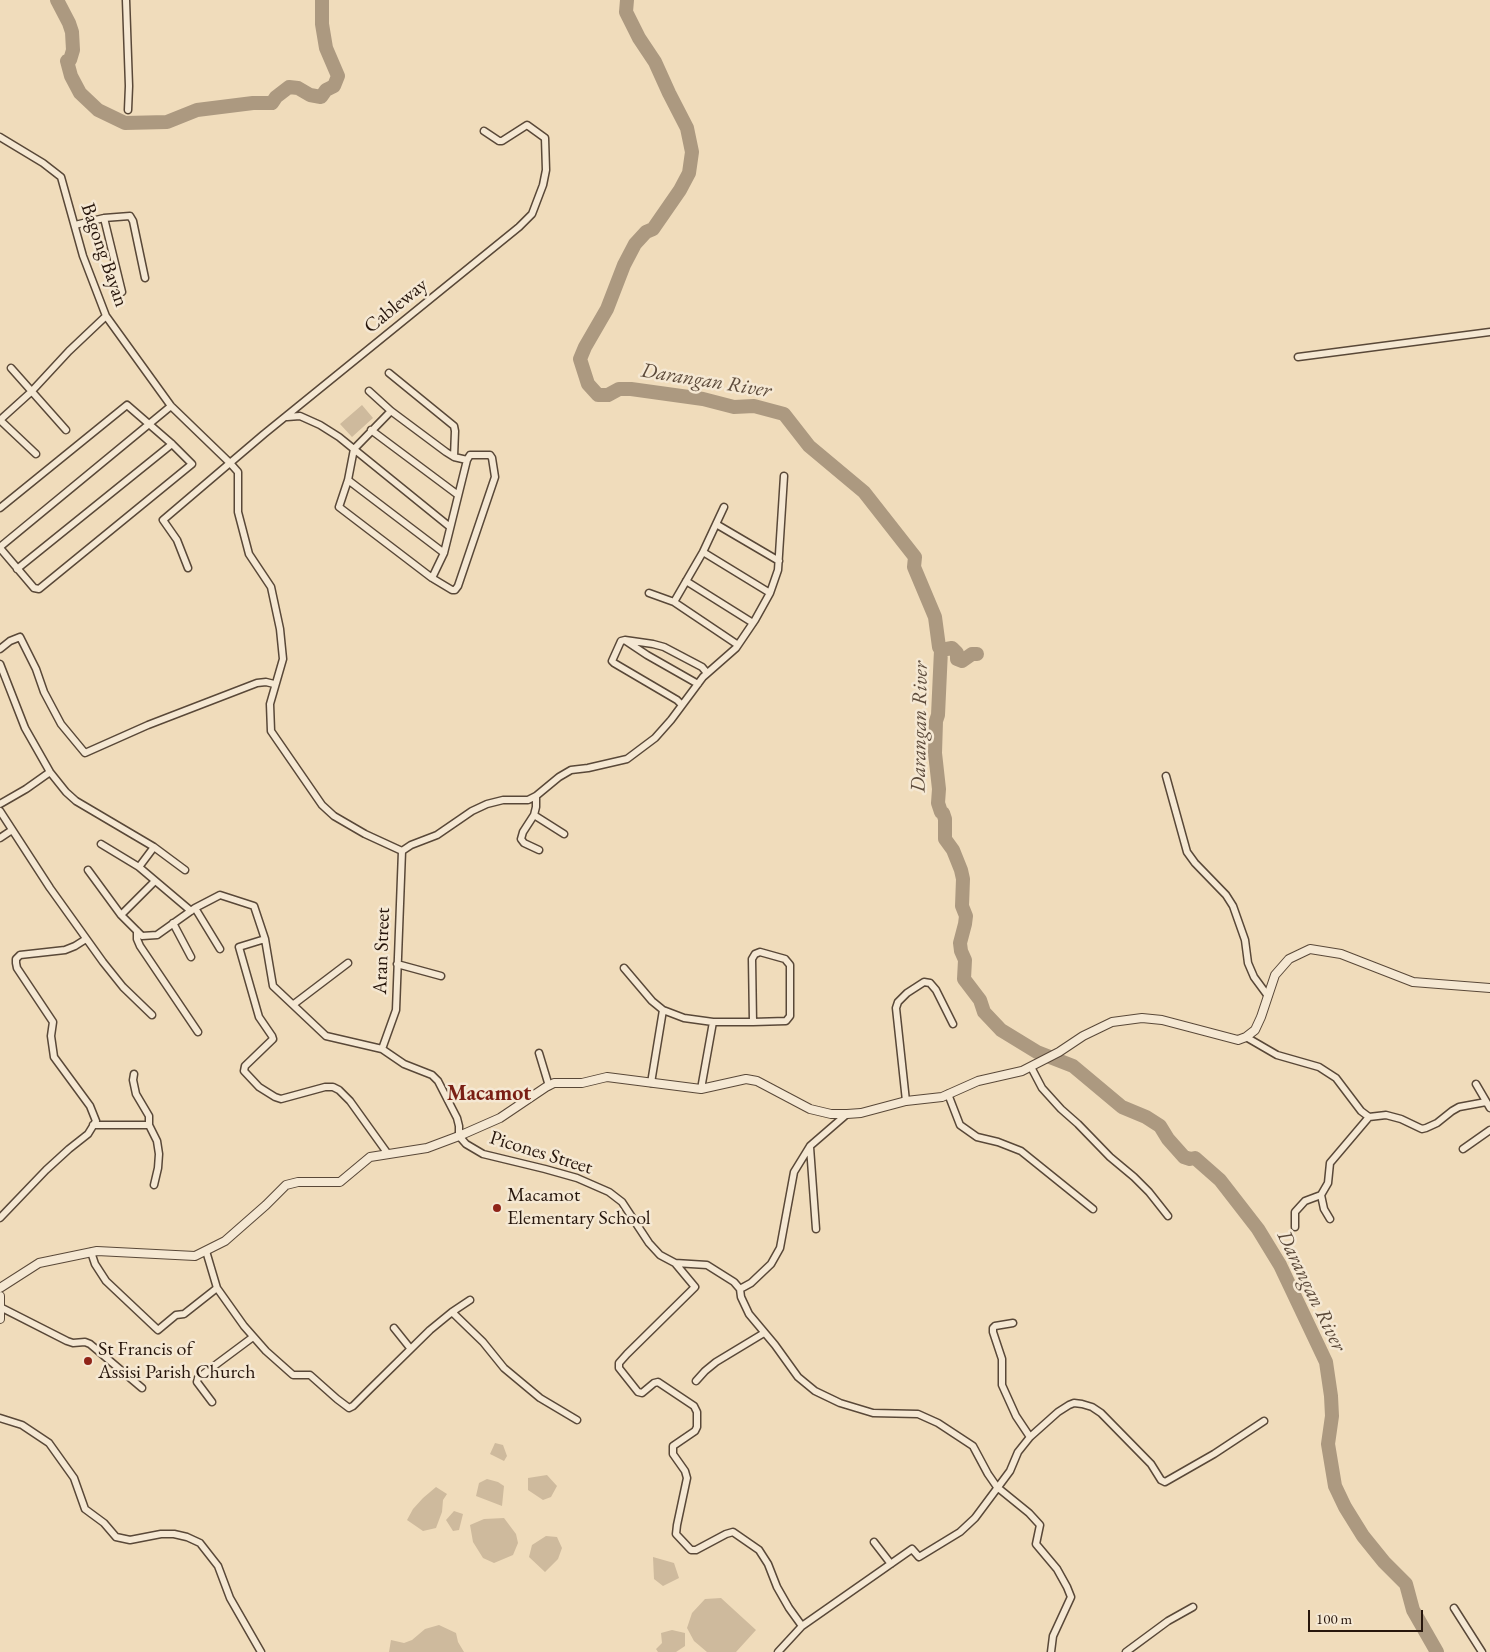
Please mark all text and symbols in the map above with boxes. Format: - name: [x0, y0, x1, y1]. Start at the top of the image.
- street label: Bagong Bayan: [75, 200, 133, 310]
- street label: Cableway: [359, 273, 433, 339]
- water label: Darangan River: [639, 358, 773, 404]
- water label: Darangan River: [906, 661, 934, 793]
- street label: Aran Street: [368, 907, 396, 995]
- district label: Macamot: [447, 1081, 531, 1107]
- street label: Picones Street: [487, 1126, 595, 1180]
- place label: Macamot Elementary School: [507, 1184, 651, 1231]
- marker: Macamot Elementary School: [491, 1202, 503, 1214]
- water label: Darangan River: [1271, 1226, 1351, 1356]
- place label: St Francis of Assisi Parish Church: [98, 1338, 256, 1385]
- marker: St Francis of Assisi Parish Church: [82, 1355, 94, 1367]
- scale bar: [1310, 1600, 1425, 1632]
- text: 100 m: [1316, 1609, 1352, 1628]

